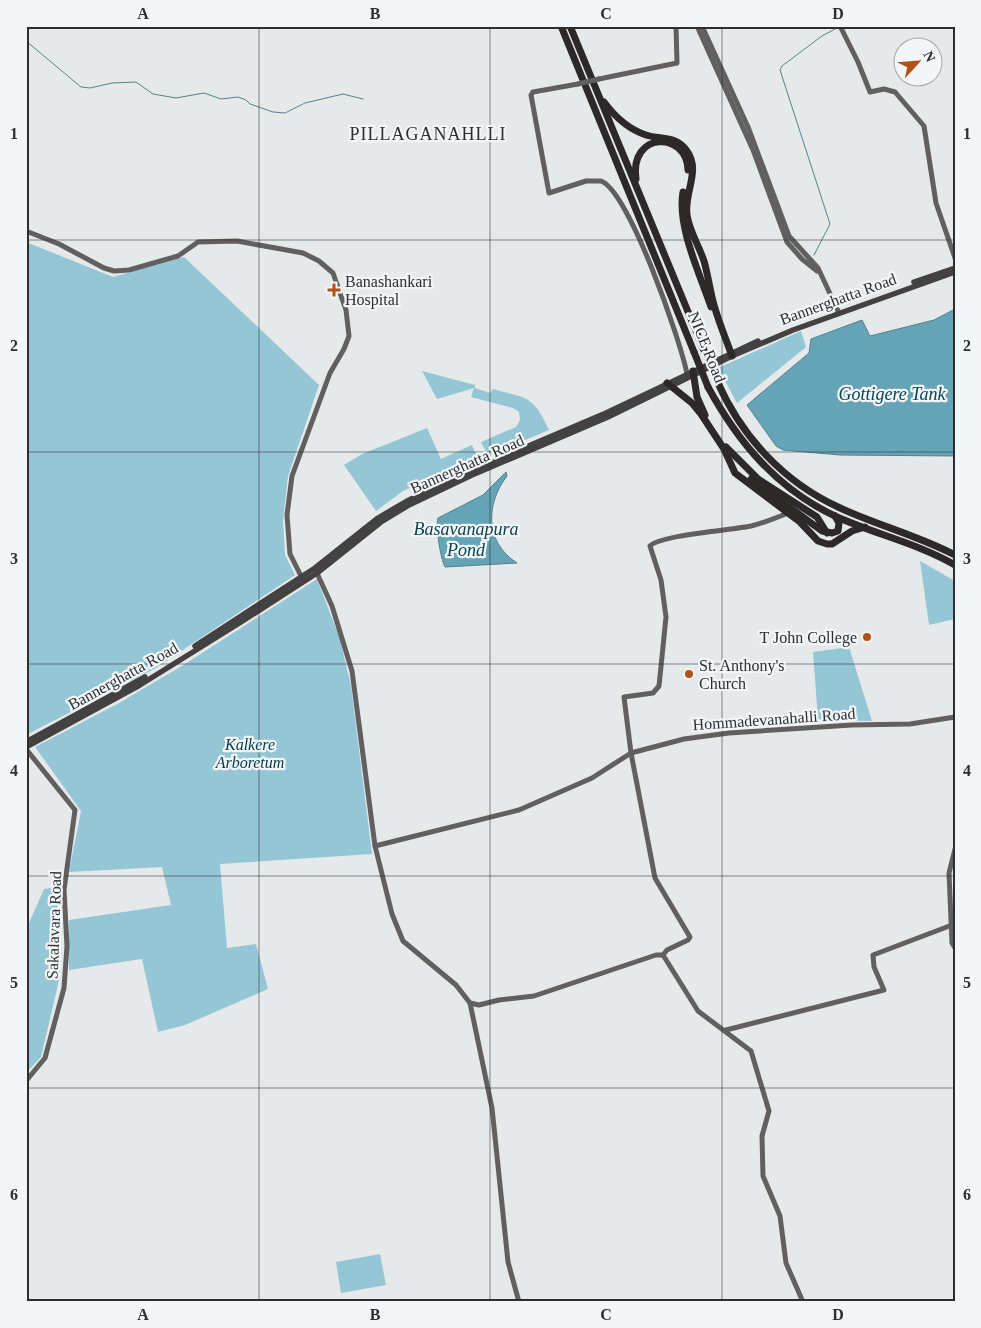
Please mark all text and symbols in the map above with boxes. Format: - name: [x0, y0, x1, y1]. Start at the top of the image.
- text: A: [137, 5, 149, 22]
- text: B: [370, 5, 381, 22]
- text: C: [600, 5, 612, 22]
- text: D: [832, 5, 844, 22]
- north arrow: [894, 38, 944, 88]
- text: N: [920, 49, 938, 64]
- district label: PILLAGANAHLLI: [350, 124, 506, 144]
- text: 1: [10, 125, 18, 142]
- text: 1: [963, 125, 971, 142]
- street label: Bannerghatta Road: [777, 270, 899, 329]
- place label: Banashankari Hospital: [345, 273, 433, 309]
- marker: Banashankari Hospital: [327, 283, 341, 297]
- street label: NICE Road: [685, 309, 729, 385]
- text: 2: [10, 337, 18, 354]
- text: 2: [963, 337, 971, 354]
- water label: Gottigere Tank: [838, 384, 947, 404]
- street label: Bannerghatta Road: [407, 431, 527, 498]
- water label: Basavanapura Pond: [414, 519, 519, 560]
- text: 3: [10, 550, 18, 567]
- text: 3: [963, 550, 971, 567]
- place label: T John College: [760, 629, 857, 647]
- marker: T John College: [861, 631, 873, 643]
- street label: Bannerghatta Road: [65, 639, 181, 714]
- place label: St. Anthony's Church: [699, 657, 785, 692]
- marker: St. Anthony's Church: [683, 668, 695, 680]
- street label: Hommadevanahalli Road: [692, 705, 856, 733]
- park label: Kalkere Arboretum: [215, 736, 284, 771]
- text: 4: [10, 762, 18, 779]
- text: 4: [963, 762, 971, 779]
- street label: Sakalavara Road: [44, 871, 64, 979]
- text: 5: [10, 974, 18, 991]
- text: 5: [963, 974, 971, 991]
- text: 6: [10, 1186, 18, 1203]
- text: 6: [963, 1186, 971, 1203]
- text: A: [137, 1306, 149, 1323]
- text: B: [370, 1306, 381, 1323]
- text: C: [600, 1306, 612, 1323]
- text: D: [832, 1306, 844, 1323]

